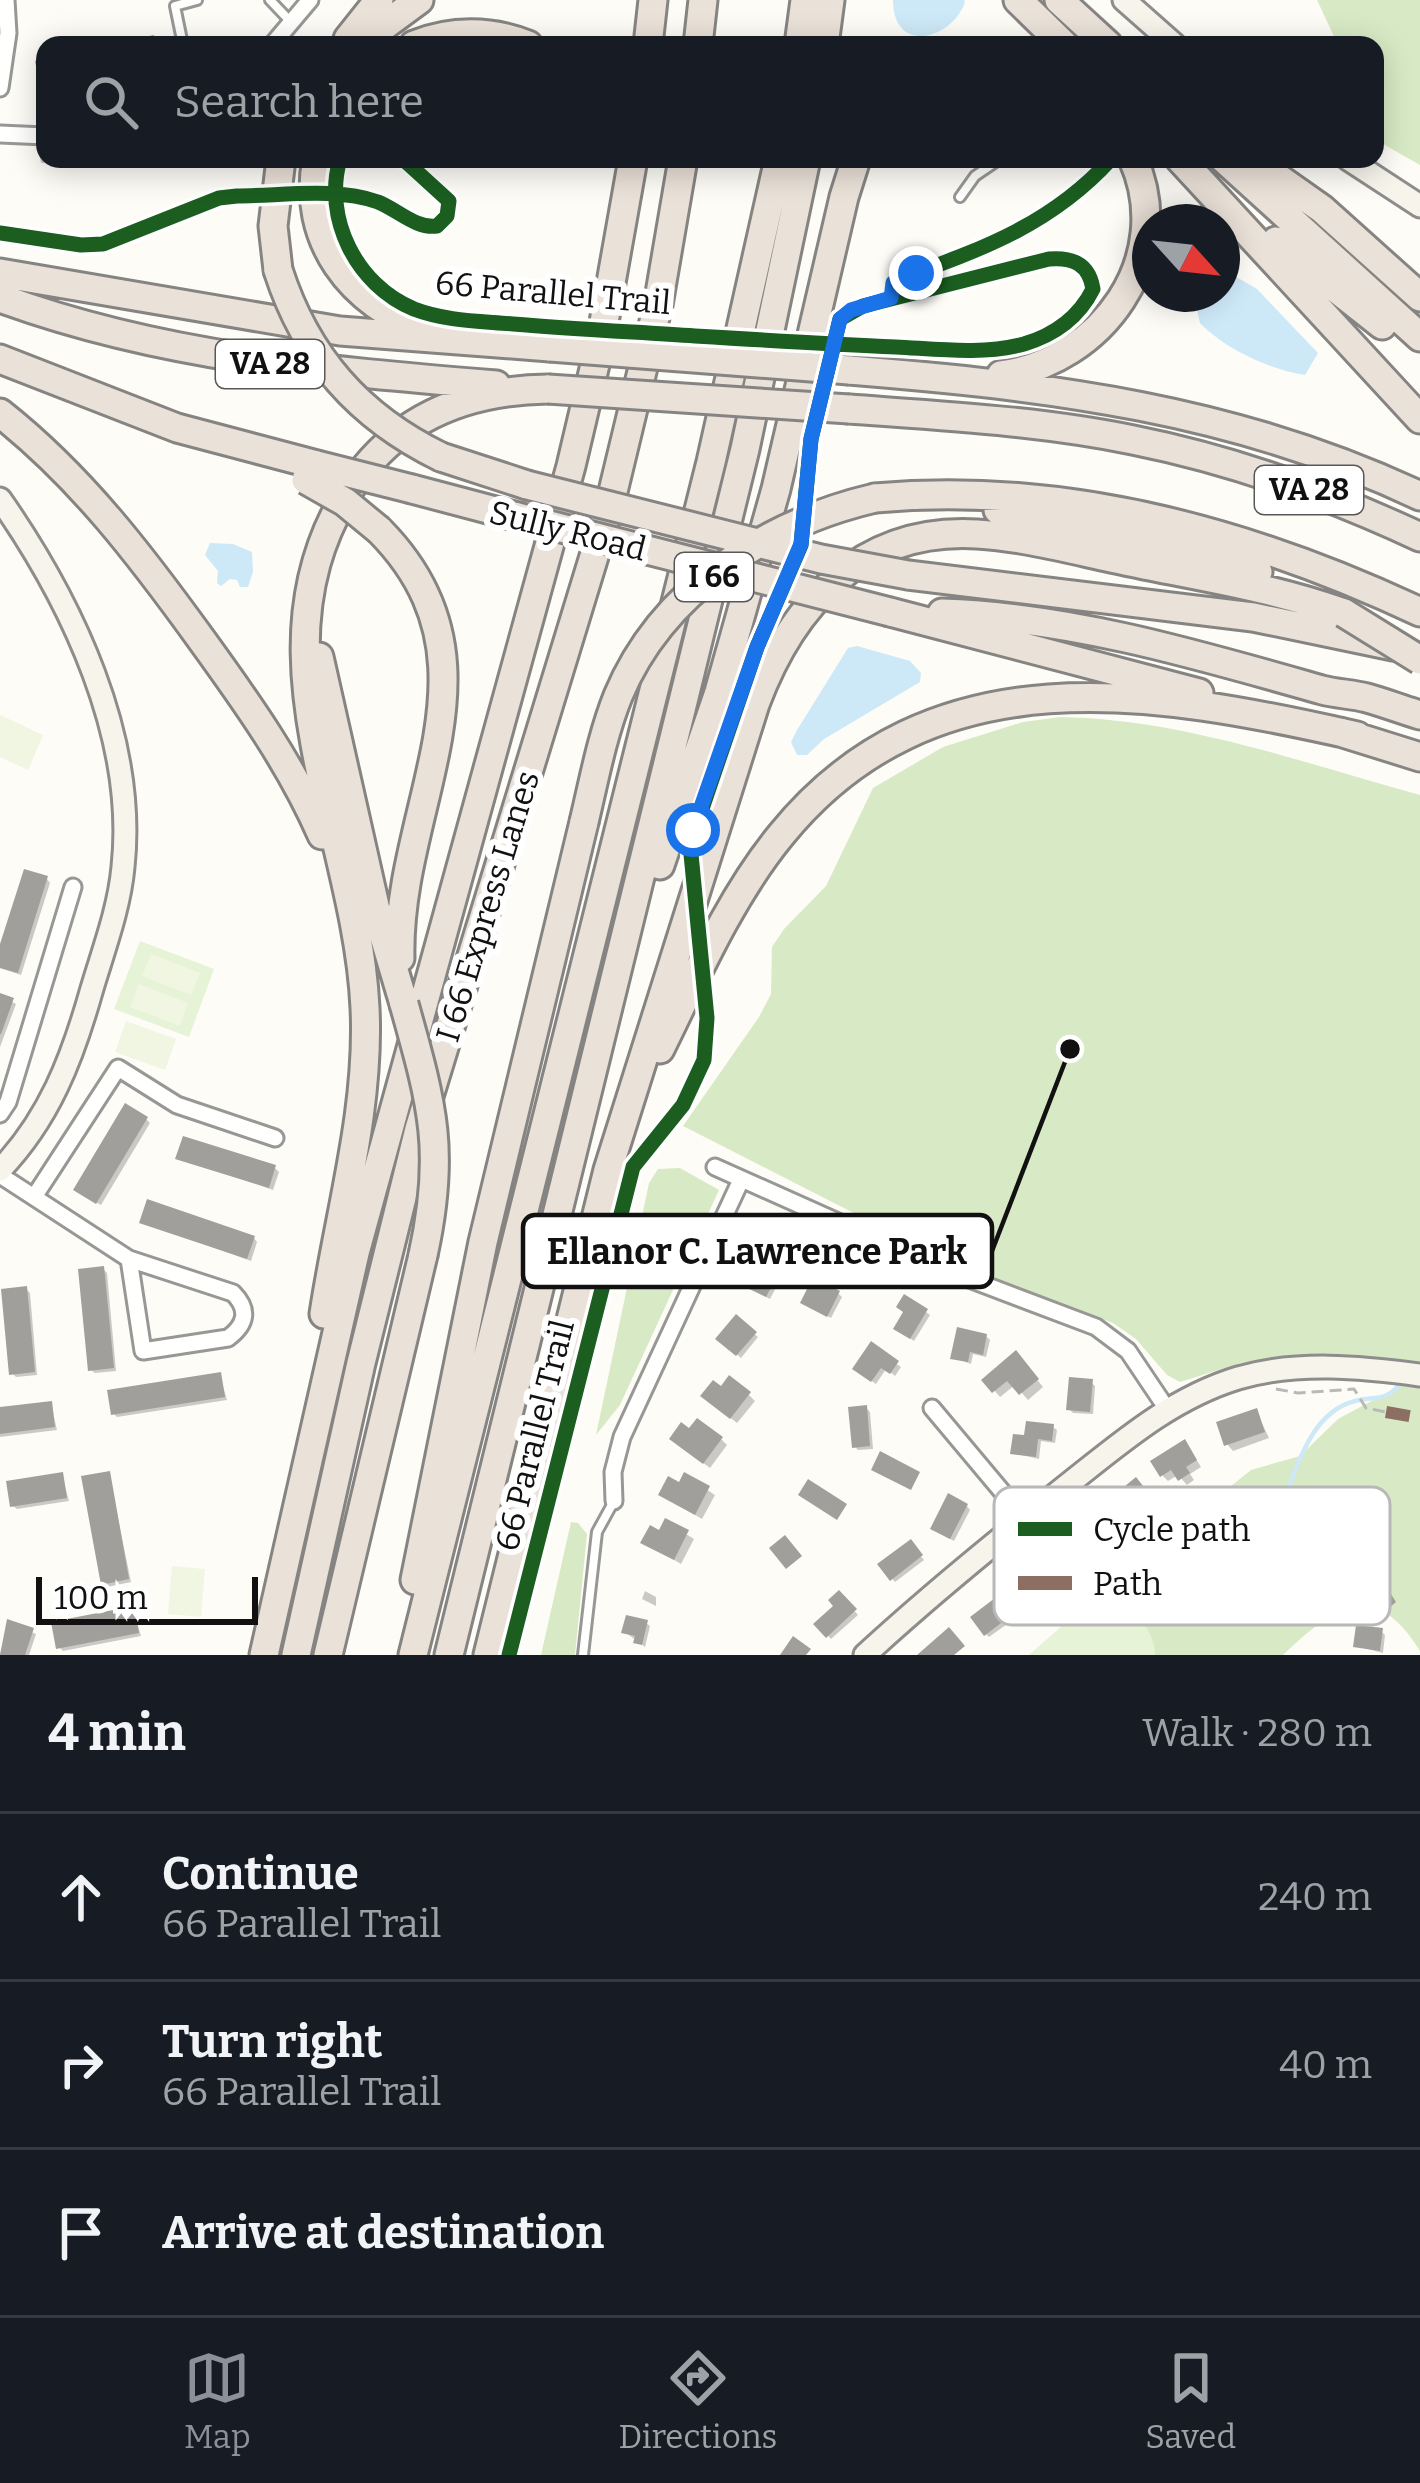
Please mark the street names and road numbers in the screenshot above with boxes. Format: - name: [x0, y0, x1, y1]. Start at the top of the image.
- street label: 66 Parallel Trail: [433, 263, 672, 323]
- road number: VA 28: [216, 340, 324, 388]
- road number: VA 28: [1255, 466, 1363, 514]
- street label: Sully Road: [485, 492, 650, 570]
- road number: I 66: [675, 553, 753, 601]
- street label: I 66 Express Lanes: [428, 766, 548, 1047]
- street label: 66 Parallel Trail: [487, 1316, 583, 1555]

